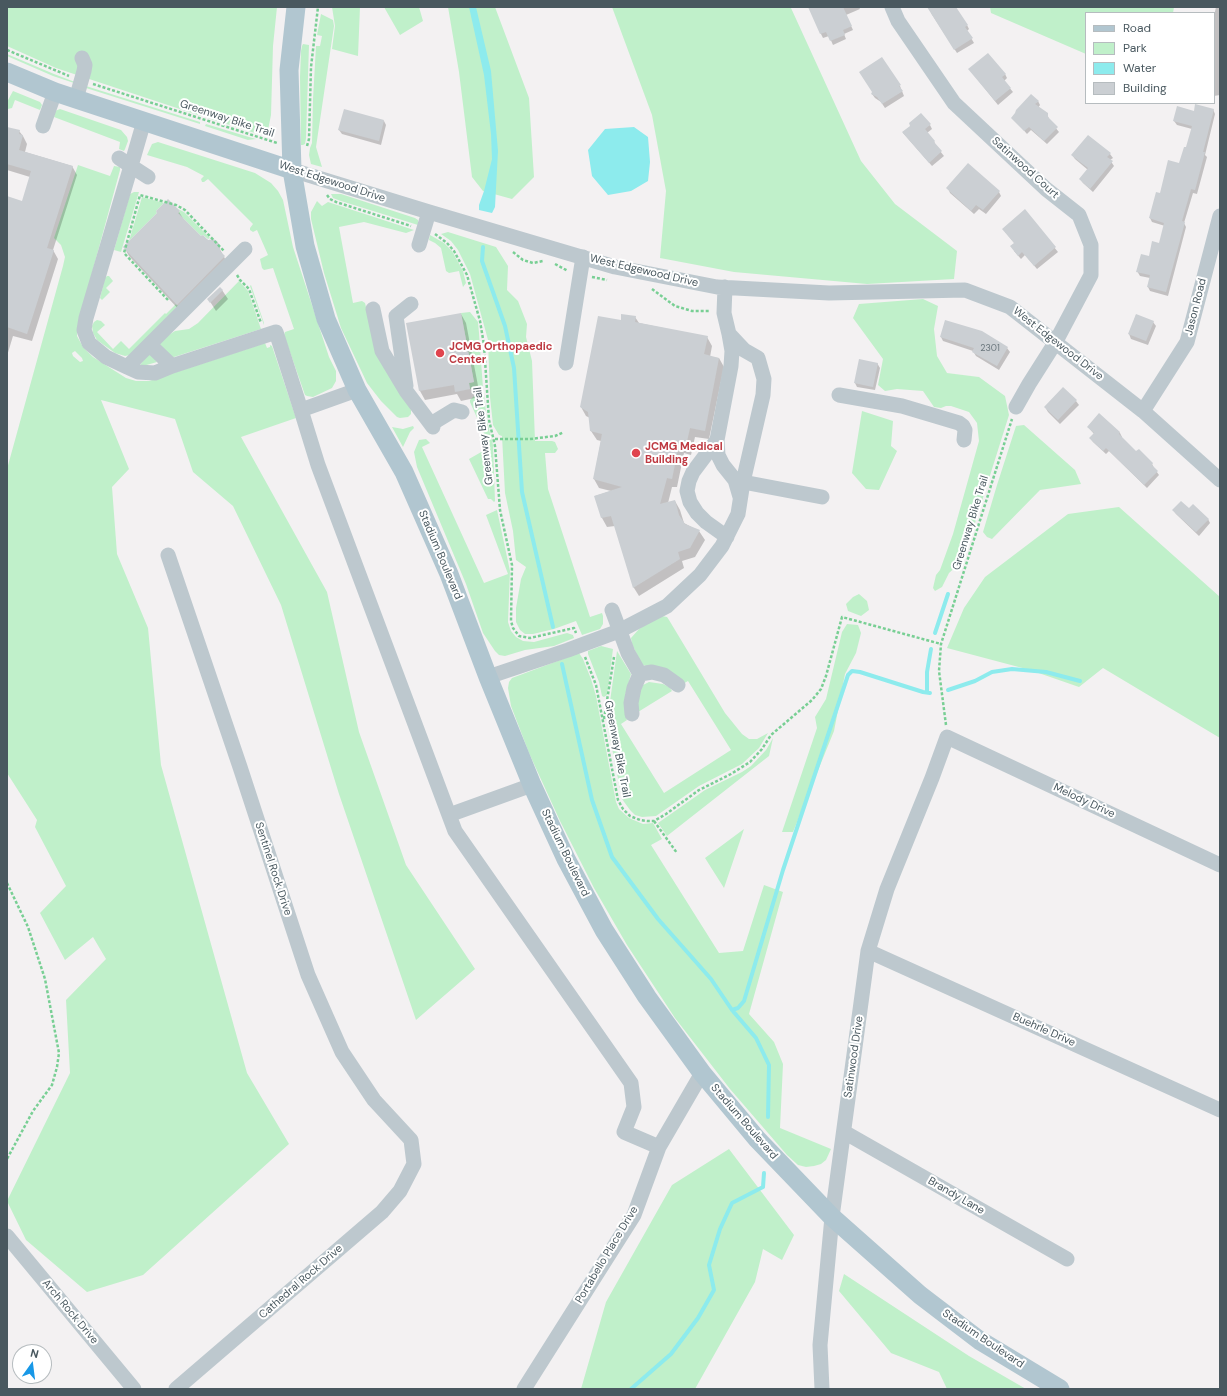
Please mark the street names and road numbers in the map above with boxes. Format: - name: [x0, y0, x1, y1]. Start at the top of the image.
- street label: Greenway Bike Trail: [178, 98, 276, 140]
- street label: Satinwood Court: [989, 134, 1061, 202]
- street label: West Edgewood Drive: [277, 159, 387, 205]
- street label: West Edgewood Drive: [588, 252, 700, 290]
- street label: Jason Road: [1183, 277, 1209, 337]
- street label: West Edgewood Drive: [1010, 305, 1106, 383]
- street label: Greenway Bike Trail: [471, 386, 497, 486]
- street label: Greenway Bike Trail: [950, 474, 992, 572]
- street label: Stadium Boulevard: [415, 508, 465, 602]
- street label: Greenway Bike Trail: [601, 699, 633, 799]
- street label: Melody Drive: [1051, 781, 1117, 821]
- street label: Stadium Boulevard: [538, 807, 592, 899]
- street label: Sentinel Rock Drive: [252, 821, 294, 917]
- street label: Buehrle Drive: [1011, 1010, 1077, 1050]
- street label: Satinwood Drive: [842, 1015, 866, 1099]
- street label: Stadium Boulevard: [708, 1082, 780, 1162]
- street label: Brandy Lane: [925, 1174, 987, 1218]
- street label: Portabello Place Drive: [573, 1204, 641, 1306]
- street label: Cathedral Rock Drive: [256, 1242, 346, 1322]
- street label: Arch Rock Drive: [39, 1277, 101, 1347]
- street label: Stadium Boulevard: [940, 1307, 1026, 1371]

